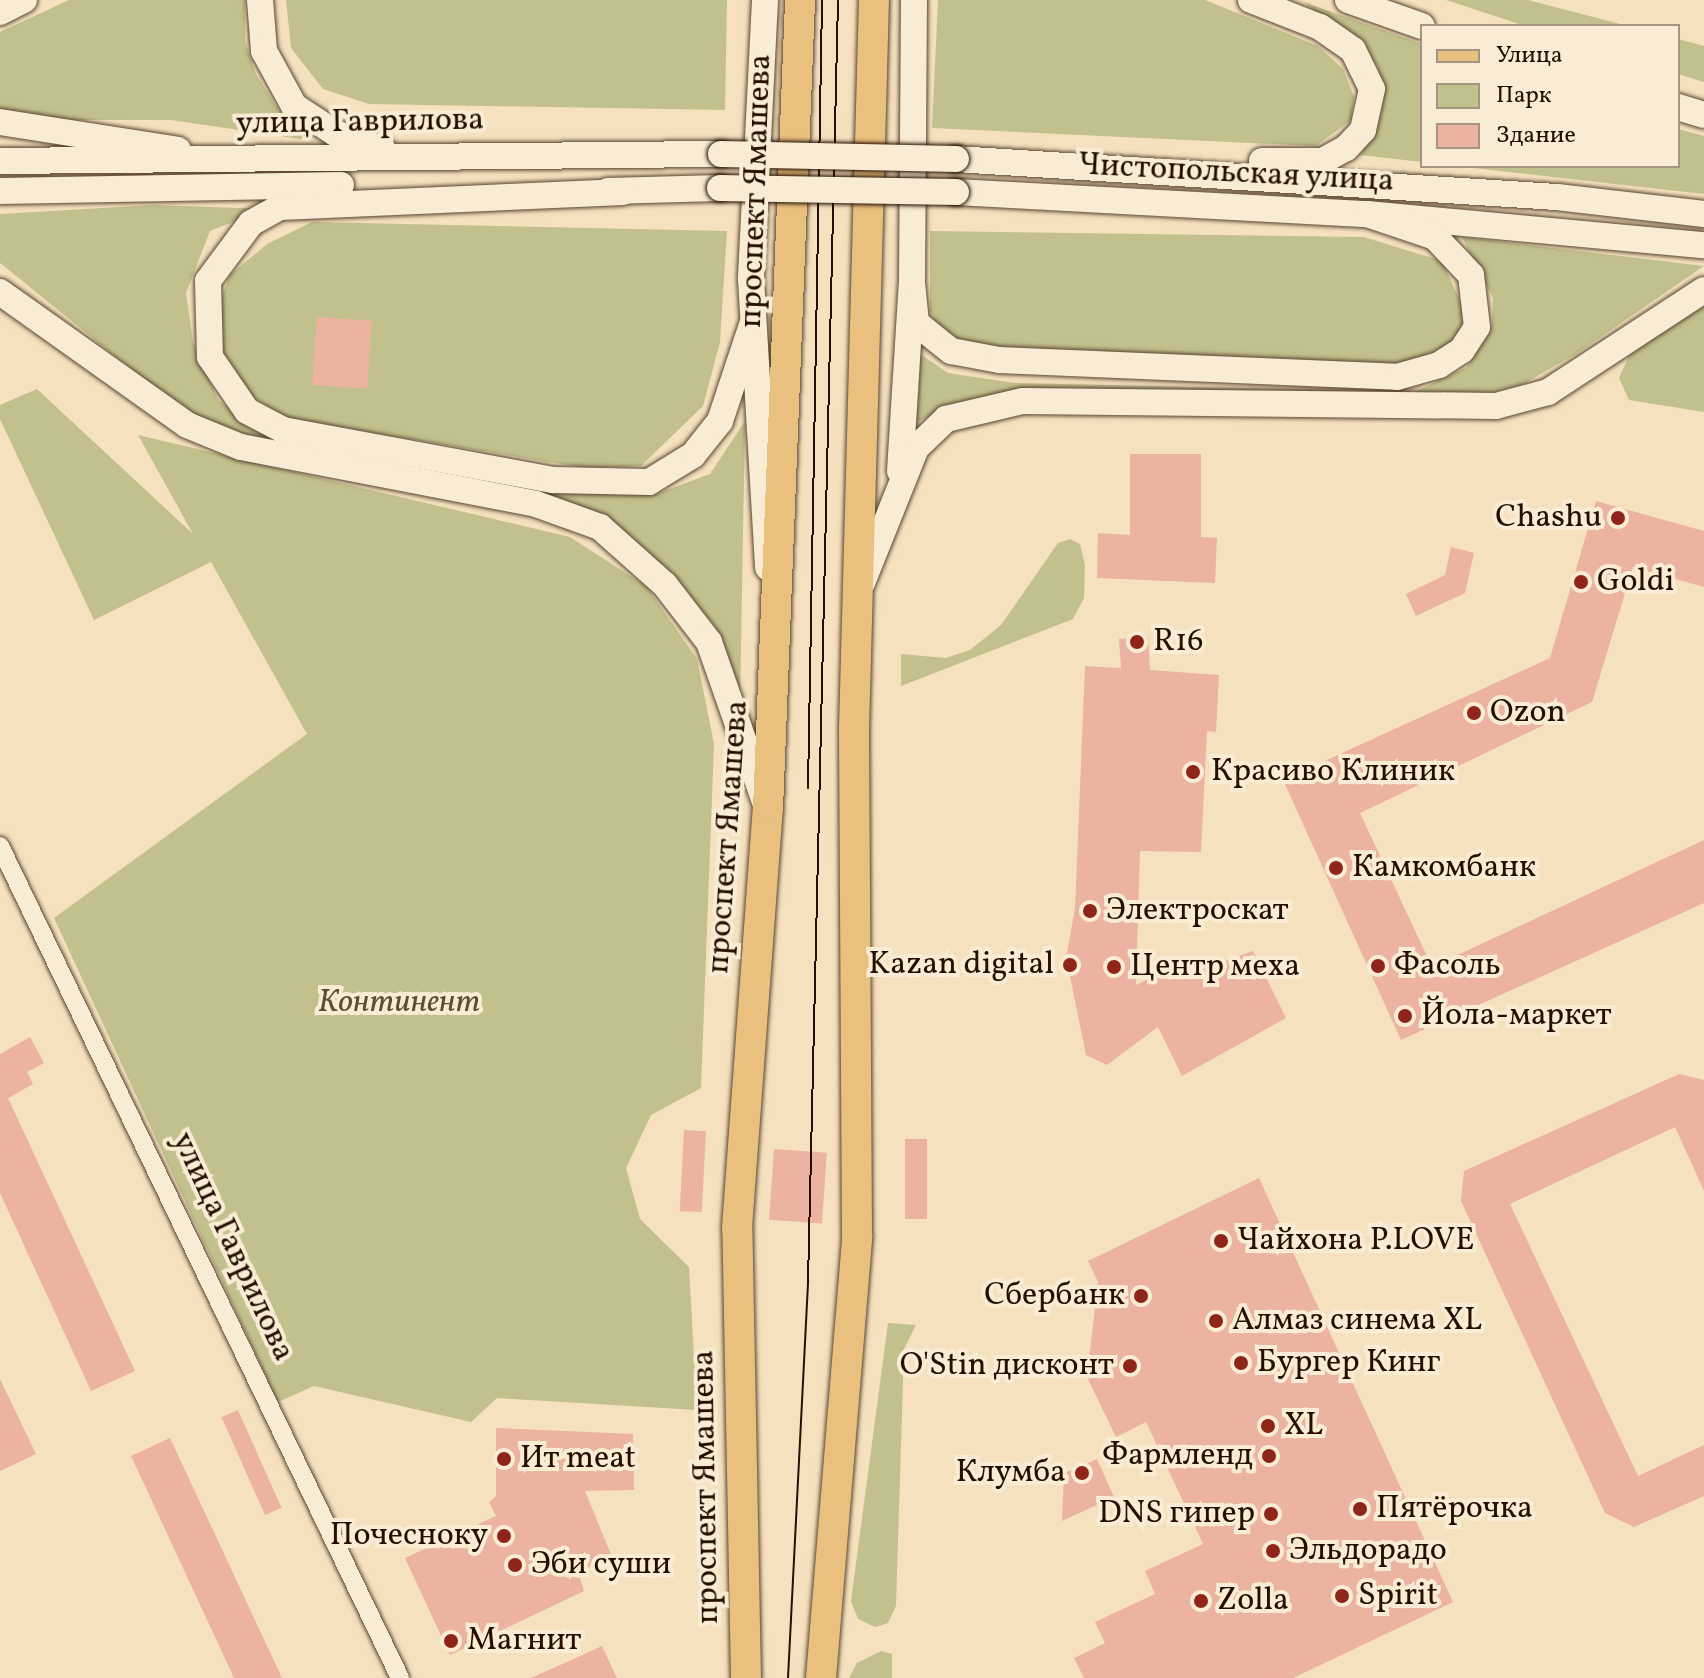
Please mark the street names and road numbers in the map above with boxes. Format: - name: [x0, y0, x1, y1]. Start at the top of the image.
- street label: проспект Ямашева: [733, 53, 781, 329]
- street label: улица Гаврилова: [236, 102, 484, 144]
- street label: Чистопольская улица: [1076, 147, 1396, 201]
- street label: проспект Ямашева: [700, 699, 758, 975]
- street label: улица Гаврилова: [162, 1126, 302, 1368]
- street label: проспект Ямашева: [685, 1350, 729, 1624]

